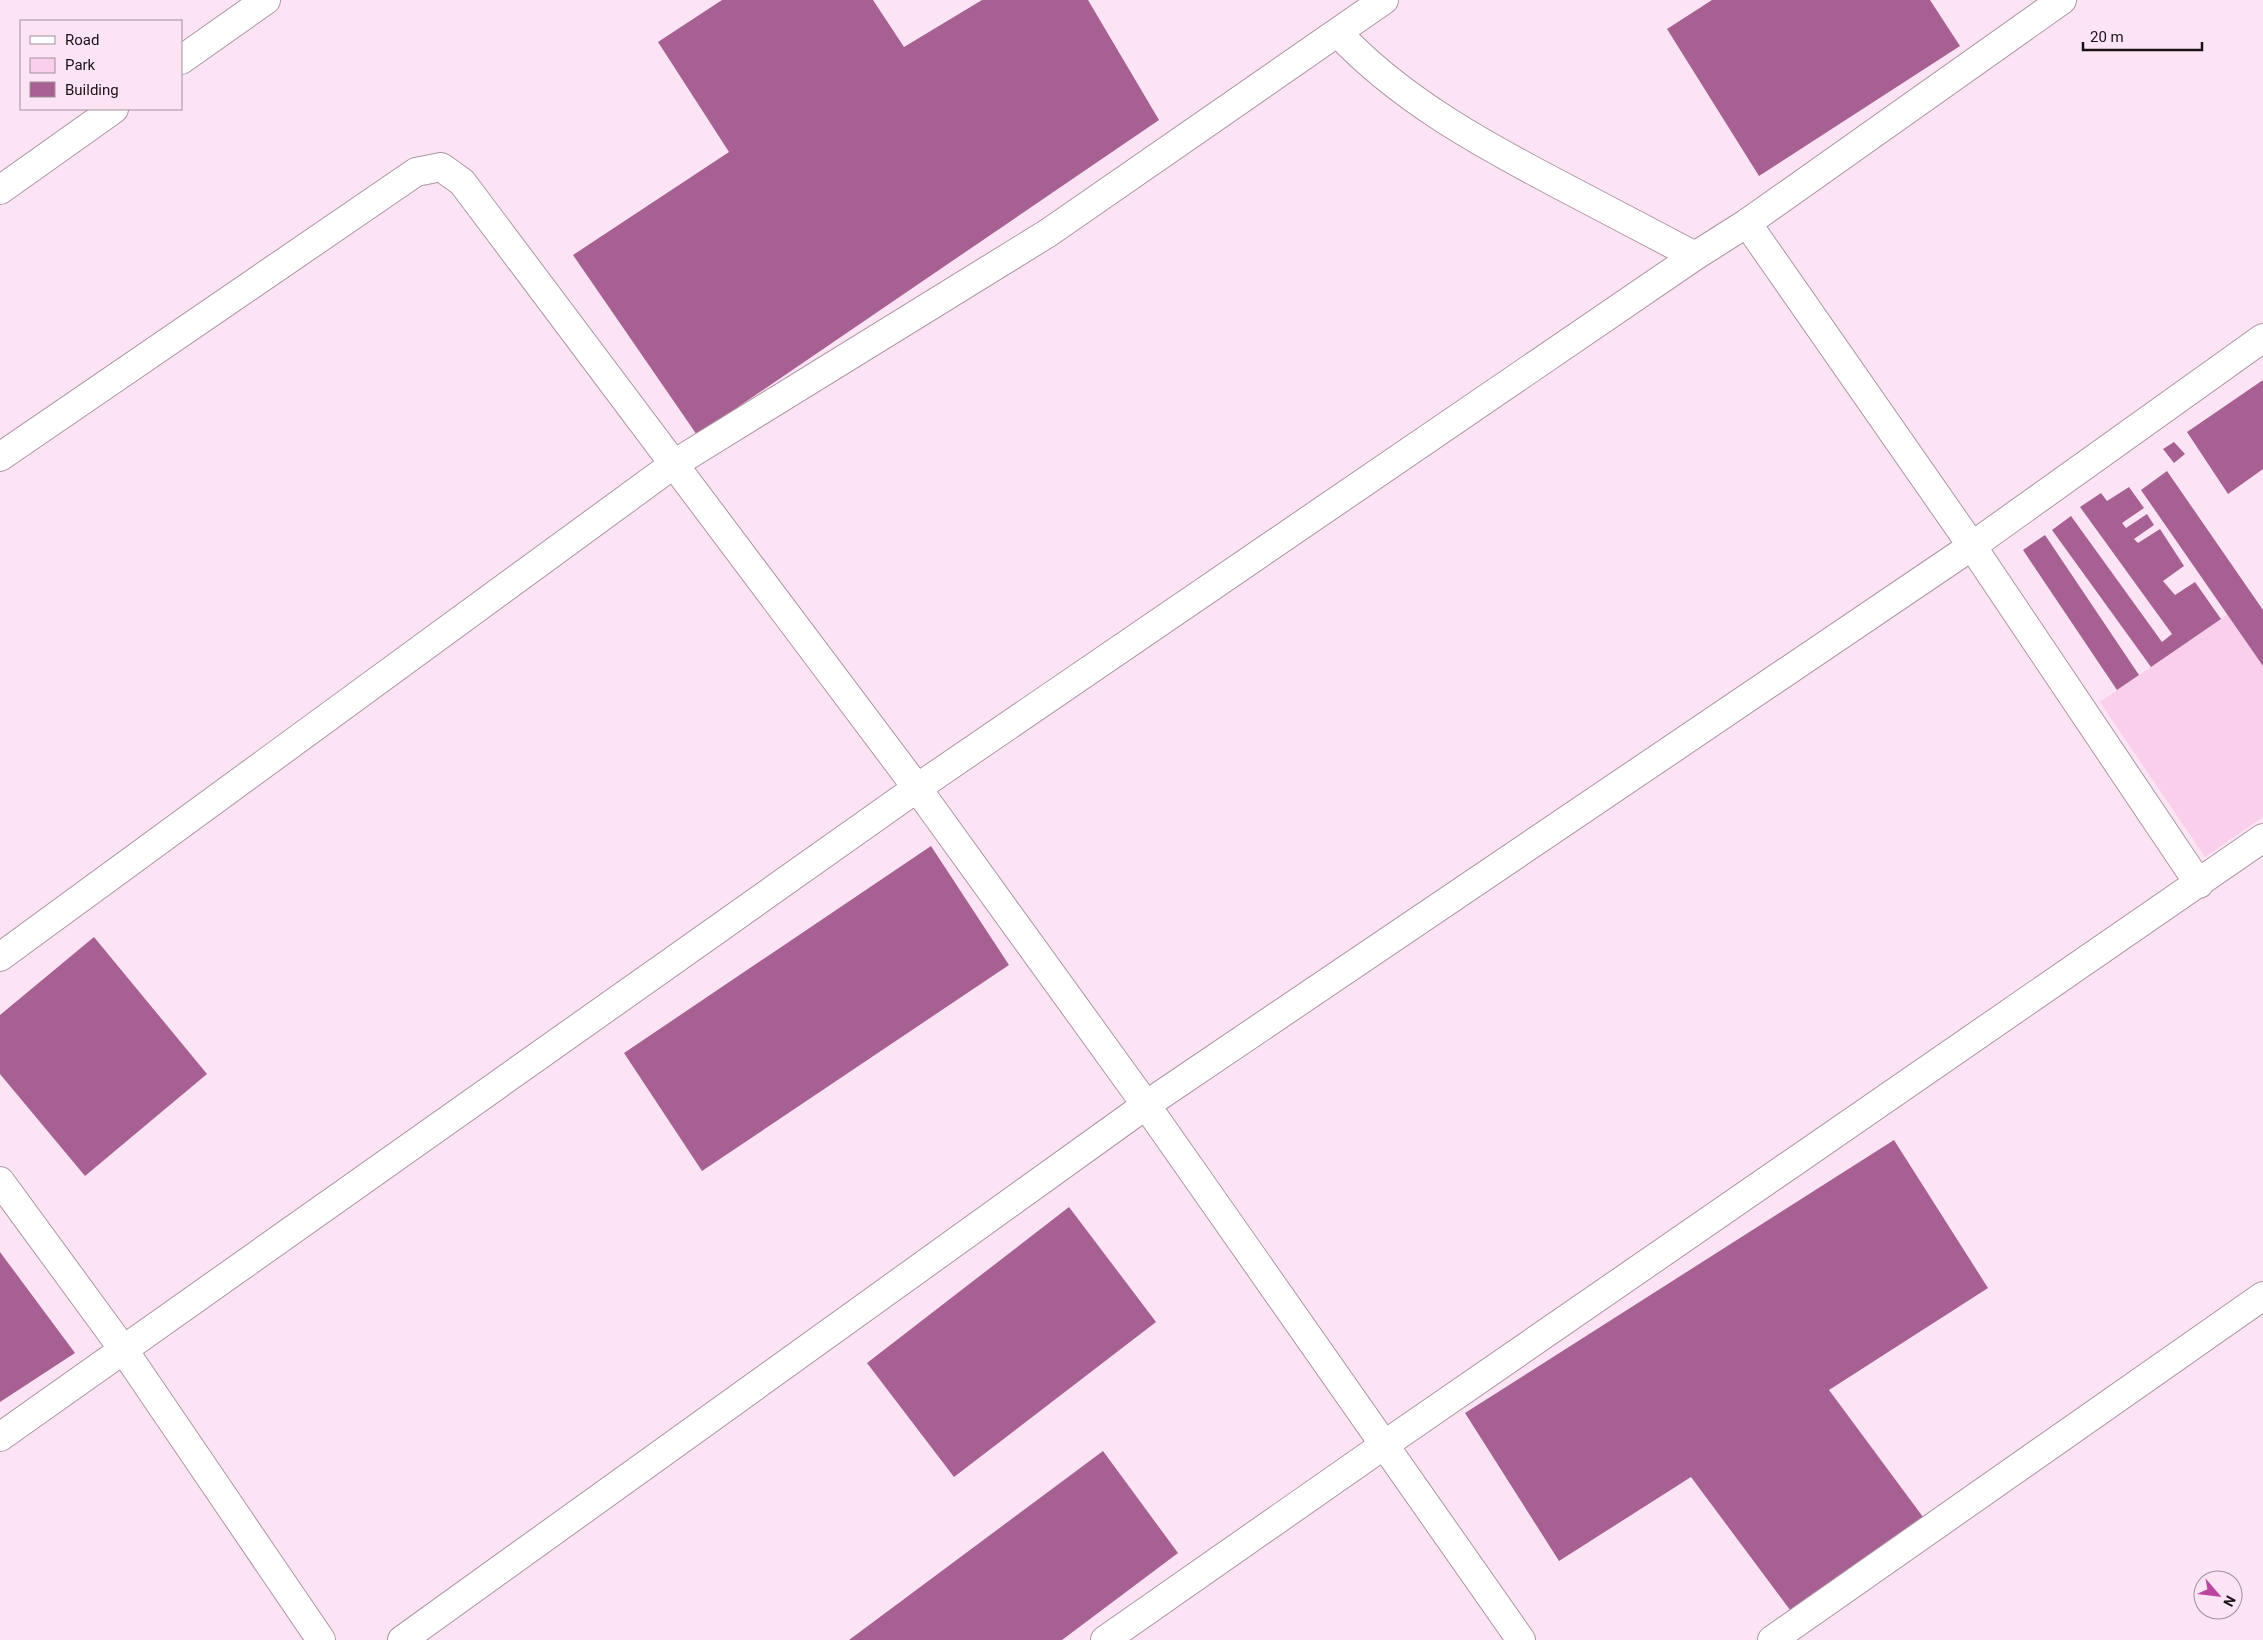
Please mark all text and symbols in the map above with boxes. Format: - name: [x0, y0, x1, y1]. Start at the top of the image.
- legend: [20, 20, 182, 110]
- scale bar: [2083, 20, 2202, 52]
- text: 20 m: [2090, 28, 2124, 46]
- text: Road: [65, 31, 99, 49]
- text: Park: [65, 56, 96, 74]
- text: Building: [65, 81, 119, 99]
- north arrow: [2193, 1570, 2243, 1620]
- text: N: [2220, 1593, 2239, 1609]

